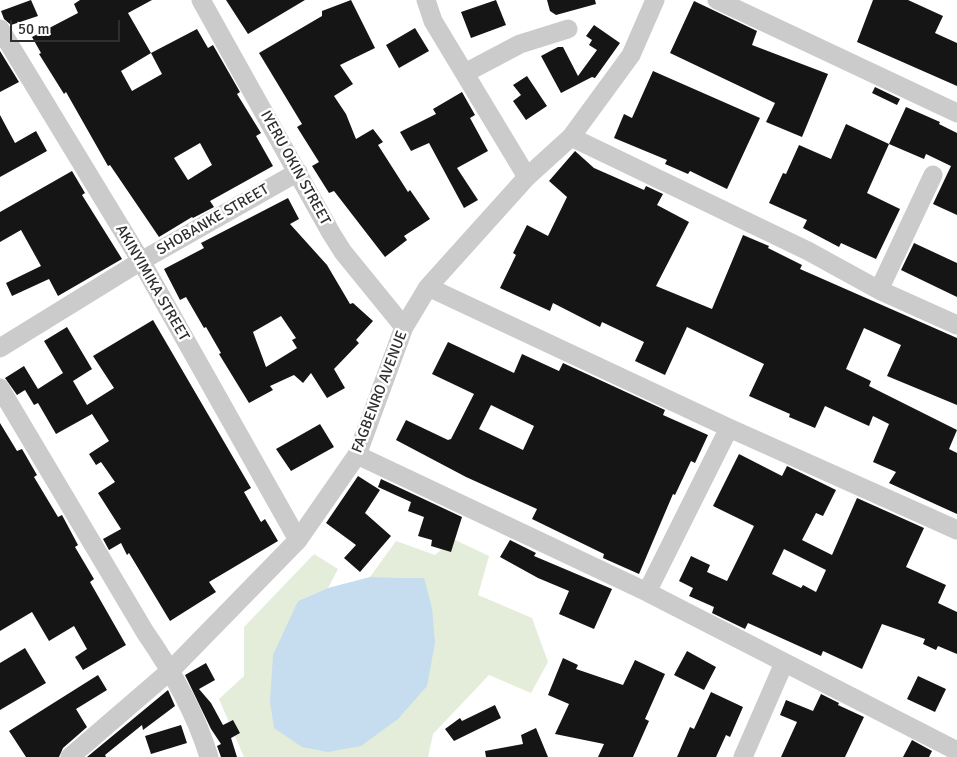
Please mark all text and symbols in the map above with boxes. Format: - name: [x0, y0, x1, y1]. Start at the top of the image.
- scale bar: [12, 10, 122, 42]
- text: 50 m: [18, 20, 49, 38]
- street label: IYERU OKIN STREET: [256, 108, 334, 228]
- street label: SHOBANKE STREET: [154, 181, 272, 259]
- street label: AKINYIMIKA STREET: [111, 222, 193, 344]
- street label: FAGBENRO AVENUE: [348, 328, 412, 456]

